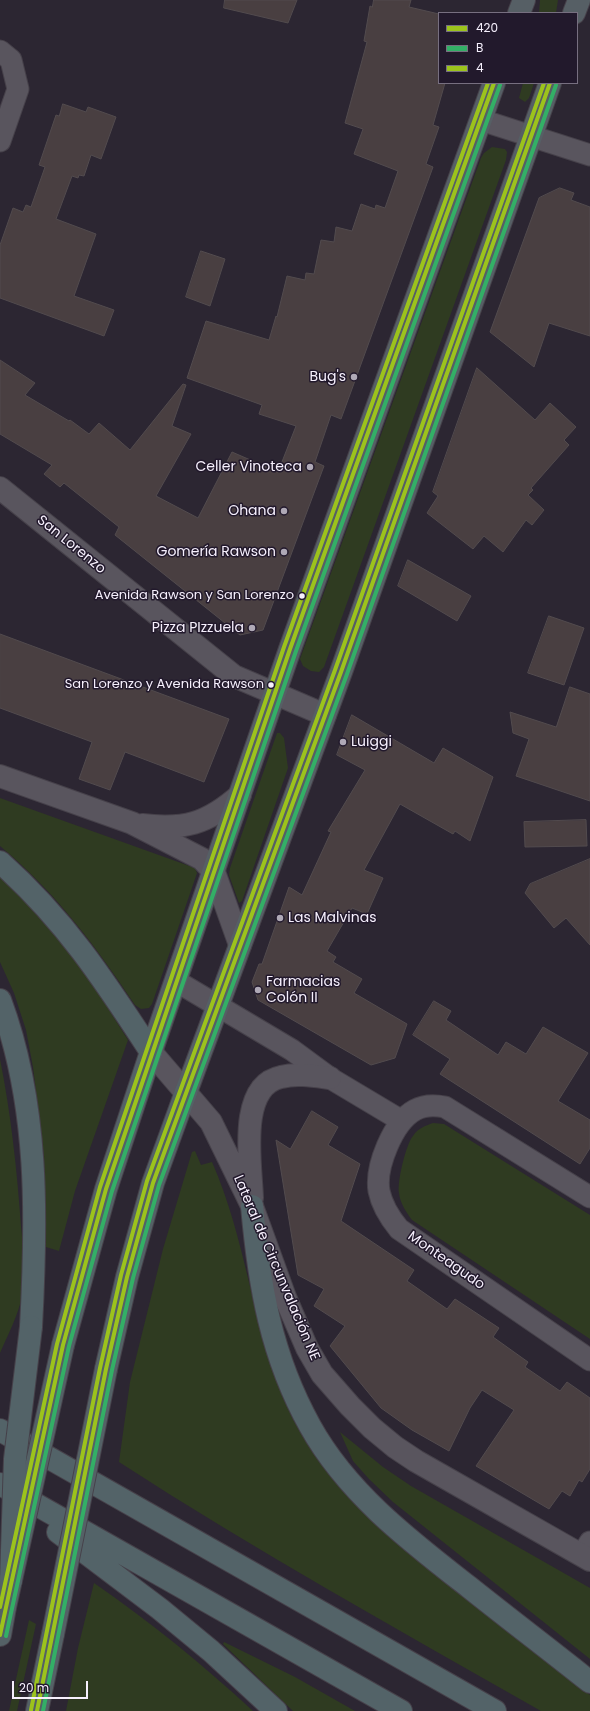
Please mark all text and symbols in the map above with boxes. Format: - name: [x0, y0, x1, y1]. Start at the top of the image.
- legend: [438, 12, 578, 84]
- text: 420: [476, 19, 498, 36]
- text: B: [476, 39, 483, 56]
- text: 4: [476, 59, 484, 76]
- place label: Bug's: [309, 369, 346, 385]
- marker: Bug's: [349, 372, 359, 382]
- place label: Celler Vinoteca: [195, 459, 302, 475]
- marker: Celler Vinoteca: [305, 462, 315, 472]
- place label: Ohana: [228, 503, 276, 519]
- marker: Ohana: [279, 506, 289, 516]
- street label: San Lorenzo: [33, 512, 109, 578]
- place label: Gomería Rawson: [156, 544, 276, 560]
- marker: Gomería Rawson: [279, 547, 289, 557]
- place label: Avenida Rawson y San Lorenzo: [95, 588, 294, 604]
- marker: Avenida Rawson y San Lorenzo: [297, 591, 307, 601]
- place label: Pizza PIzzuela: [152, 620, 244, 636]
- marker: Pizza PIzzuela: [247, 623, 257, 633]
- place label: San Lorenzo y Avenida Rawson: [65, 677, 264, 693]
- marker: San Lorenzo y Avenida Rawson: [266, 680, 276, 690]
- place label: Luiggi: [351, 734, 392, 750]
- marker: Luiggi: [338, 737, 348, 747]
- place label: Las Malvinas: [288, 910, 377, 926]
- marker: Las Malvinas: [275, 913, 285, 923]
- place label: Farmacias Colón II: [266, 974, 340, 1006]
- marker: Farmacias Colón II: [253, 985, 263, 995]
- street label: Lateral de Circunvalación NE: [229, 1173, 323, 1363]
- street label: Monteagudo: [404, 1228, 488, 1294]
- scale bar: [14, 1673, 90, 1699]
- text: 20 m: [19, 1679, 49, 1696]

